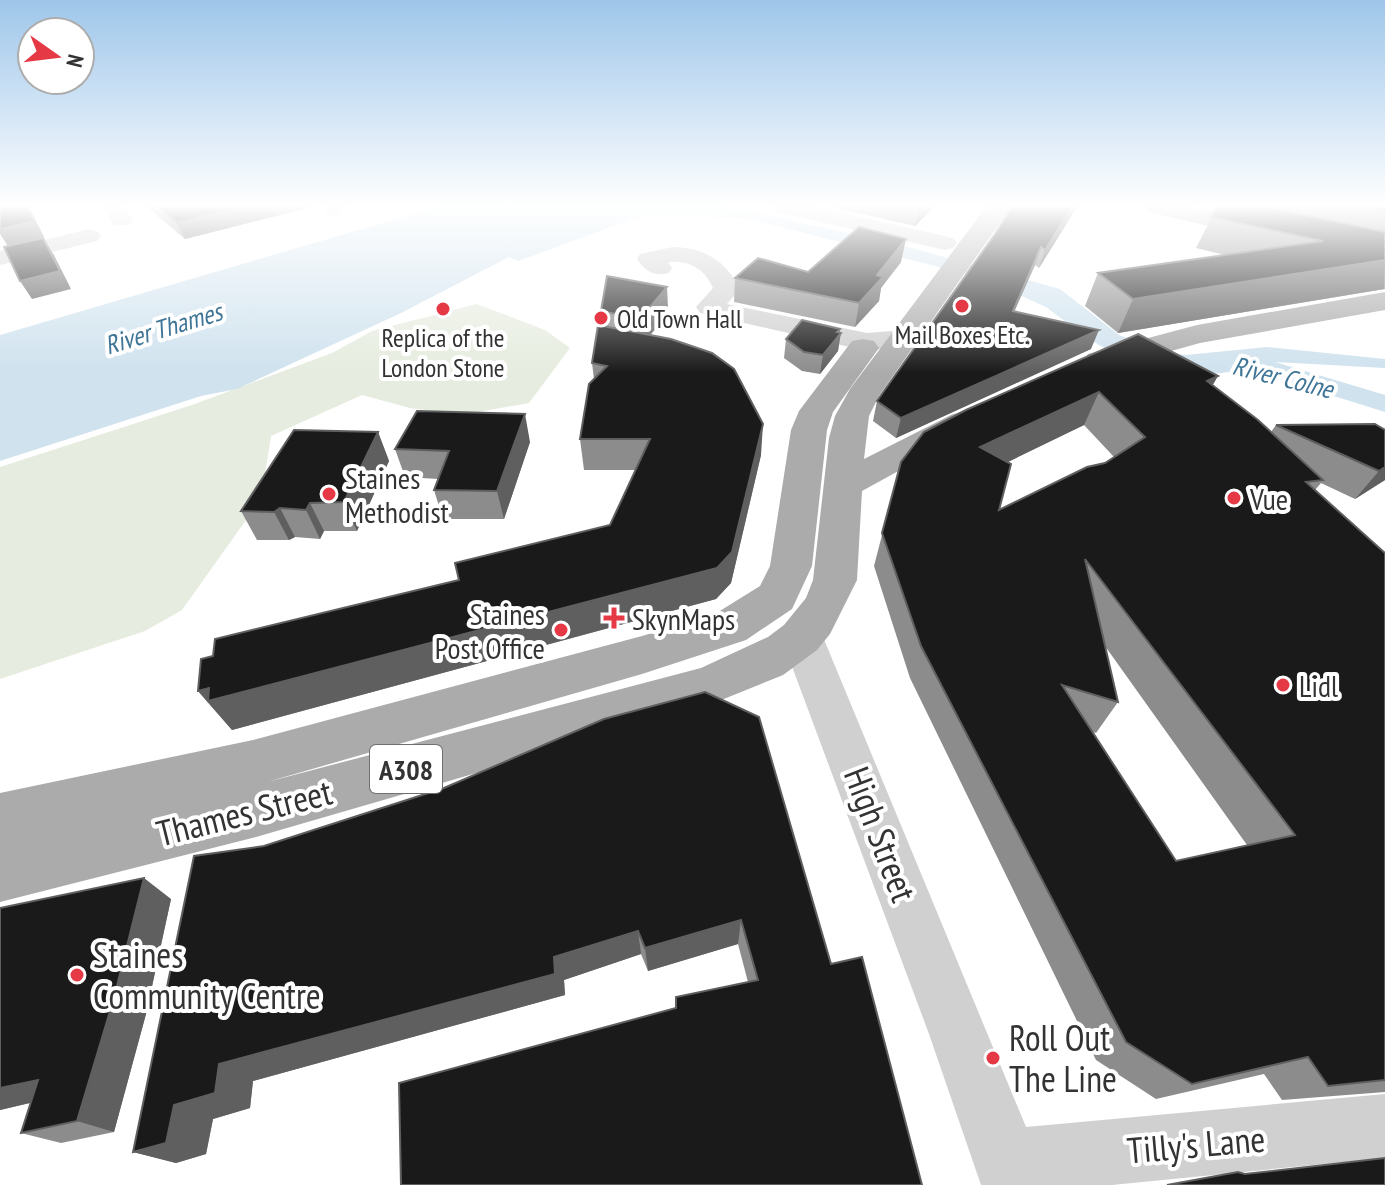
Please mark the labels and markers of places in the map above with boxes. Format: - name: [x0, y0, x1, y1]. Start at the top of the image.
- marker: Mail Boxes Etc.: [953, 297, 971, 315]
- marker: Replica of the London Stone: [434, 300, 452, 318]
- place label: Old Town Hall: [617, 302, 742, 335]
- marker: Old Town Hall: [592, 309, 610, 327]
- place label: Mail Boxes Etc.: [895, 318, 1029, 351]
- place label: Replica of the London Stone: [381, 321, 505, 384]
- place label: Staines Methodist: [345, 458, 450, 531]
- place label: Vue: [1249, 479, 1288, 518]
- marker: Staines Methodist: [320, 485, 338, 503]
- marker: Vue: [1225, 489, 1243, 507]
- place label: Staines Post Office: [435, 594, 545, 667]
- place label: SkynMaps: [632, 599, 735, 638]
- marker: SkynMaps: [603, 607, 625, 629]
- marker: Staines Post Office: [552, 621, 570, 639]
- place label: Lidl: [1299, 666, 1338, 705]
- marker: Lidl: [1274, 676, 1292, 694]
- place label: Staines Community Centre: [93, 931, 321, 1019]
- marker: Staines Community Centre: [68, 966, 86, 984]
- place label: Roll Out The Line: [1009, 1014, 1117, 1102]
- marker: Roll Out The Line: [984, 1049, 1002, 1067]

